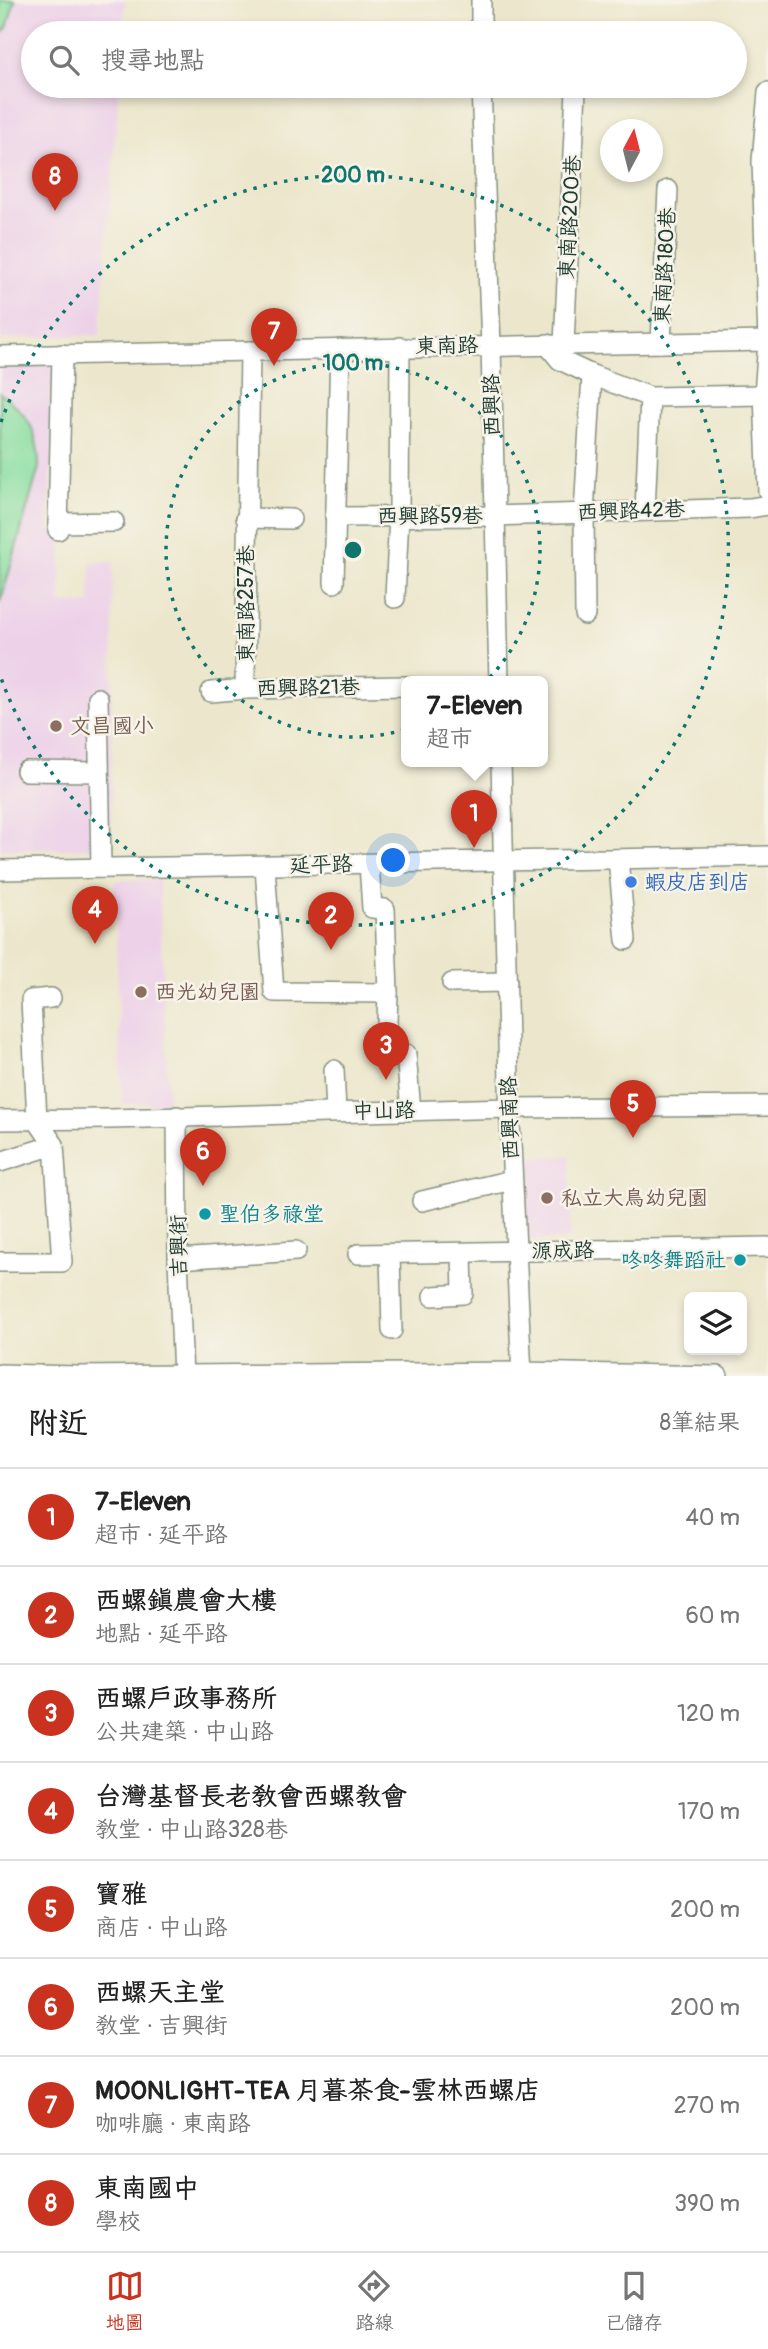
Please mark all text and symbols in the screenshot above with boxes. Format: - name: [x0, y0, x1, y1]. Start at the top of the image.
- search box: [21, 21, 747, 98]
- icon: search: [45, 41, 83, 79]
- text: 搜尋地點: [101, 45, 205, 77]
- north arrow: [600, 119, 663, 182]
- pin: 8: [32, 153, 78, 211]
- street label: 東南路200巷: [553, 154, 587, 280]
- text: 200 m: [321, 162, 385, 189]
- street label: 東南路180巷: [648, 207, 682, 325]
- pin: 7: [251, 308, 297, 366]
- street label: 東南路: [415, 332, 479, 360]
- text: 100 m: [323, 350, 383, 377]
- street label: 西興路: [478, 373, 506, 437]
- street label: 西興路42巷: [577, 496, 685, 526]
- street label: 西興路59巷: [377, 503, 483, 530]
- centre of rings: [341, 538, 365, 562]
- street label: 東南路257巷: [233, 545, 260, 663]
- street label: 西興路21巷: [256, 674, 360, 702]
- popup: [401, 676, 548, 767]
- text: 7-Eleven: [426, 690, 523, 722]
- place label: 文昌國小: [70, 713, 154, 740]
- marker: 文昌國小: [48, 718, 64, 734]
- text: 超市: [426, 724, 472, 753]
- pin: 1: [451, 790, 497, 848]
- your location: [376, 843, 410, 877]
- street label: 延平路: [289, 850, 353, 880]
- place label: 蝦皮店到店: [645, 869, 750, 896]
- marker: 蝦皮店到店: [623, 874, 639, 890]
- pin: 4: [72, 886, 118, 944]
- pin: 2: [308, 892, 354, 950]
- place label: 西光幼兒園: [155, 979, 260, 1006]
- marker: 西光幼兒園: [133, 984, 149, 1000]
- pin: 3: [363, 1022, 409, 1080]
- street label: 西興南路: [495, 1076, 525, 1160]
- pin: 5: [610, 1080, 656, 1138]
- street label: 中山路: [352, 1097, 416, 1125]
- pin: 6: [180, 1128, 226, 1186]
- place label: 私立大鳥幼兒園: [561, 1185, 708, 1212]
- marker: 私立大鳥幼兒園: [539, 1190, 555, 1206]
- place label: 聖伯多祿堂: [219, 1201, 324, 1228]
- marker: 聖伯多祿堂: [197, 1206, 213, 1222]
- street label: 吉興街: [165, 1214, 193, 1278]
- street label: 源成路: [531, 1237, 595, 1265]
- place label: 咚咚舞蹈社: [621, 1247, 726, 1274]
- marker: 咚咚舞蹈社: [732, 1252, 748, 1268]
- map controls: [684, 1292, 747, 1355]
- button: layers: [684, 1292, 747, 1355]
- text: 附近: [28, 1405, 88, 1442]
- text: 8筆結果: [659, 1408, 740, 1437]
- text: 7-Eleven: [95, 1486, 191, 1518]
- text: 1: [47, 1503, 56, 1532]
- text: 40 m: [686, 1503, 740, 1532]
- text: 超市 · 延平路: [95, 1520, 227, 1549]
- text: 西螺鎮農會大樓: [95, 1585, 277, 1617]
- text: 2: [45, 1601, 57, 1630]
- text: 60 m: [685, 1601, 740, 1630]
- text: 地點 · 延平路: [95, 1619, 227, 1648]
- text: 西螺戶政事務所: [95, 1683, 277, 1715]
- text: 3: [45, 1699, 57, 1728]
- text: 120 m: [677, 1699, 740, 1728]
- text: 公共建築 · 中山路: [95, 1717, 273, 1746]
- text: 台灣基督長老教會西螺教會: [95, 1781, 407, 1813]
- text: 4: [44, 1797, 58, 1826]
- text: 170 m: [678, 1797, 740, 1826]
- text: 教堂 · 中山路328巷: [95, 1815, 288, 1844]
- text: 寶雅: [95, 1879, 147, 1911]
- text: 5: [45, 1895, 57, 1924]
- text: 200 m: [670, 1895, 740, 1924]
- text: 商店 · 中山路: [95, 1913, 227, 1942]
- text: 西螺天主堂: [95, 1977, 225, 2009]
- text: 6: [44, 1993, 58, 2022]
- text: 200 m: [670, 1993, 740, 2022]
- text: 教堂 · 吉興街: [95, 2011, 227, 2040]
- text: MOONLIGHT-TEA 月暮茶食-雲林西螺店: [95, 2075, 541, 2107]
- text: 7: [45, 2091, 57, 2120]
- text: 270 m: [674, 2091, 740, 2120]
- text: 咖啡廳 · 東南路: [95, 2109, 250, 2138]
- text: 東南國中: [95, 2173, 199, 2205]
- text: 8: [45, 2189, 57, 2218]
- text: 390 m: [674, 2189, 740, 2218]
- text: 學校: [95, 2207, 141, 2236]
- tab: 地圖: [106, 2267, 144, 2335]
- tab: 路線: [355, 2267, 393, 2335]
- tab: 已儲存: [605, 2267, 662, 2335]

